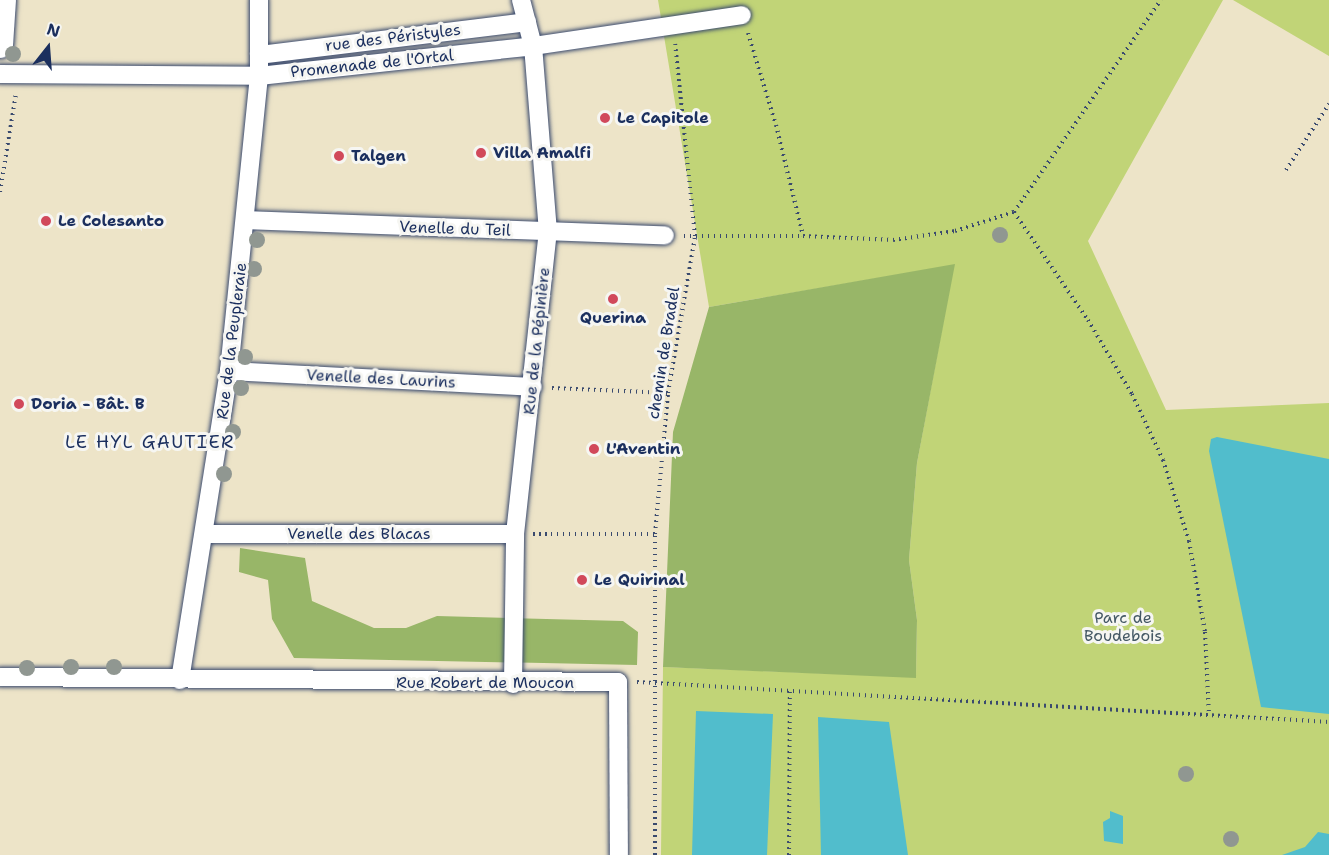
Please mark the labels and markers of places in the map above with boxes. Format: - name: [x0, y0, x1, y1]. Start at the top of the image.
- place label: Le Capitole: [617, 108, 709, 128]
- marker: Le Capitole: [598, 111, 612, 125]
- place label: Villa Amalfi: [493, 143, 591, 163]
- place label: Talgen: [351, 146, 406, 166]
- marker: Villa Amalfi: [474, 146, 488, 160]
- marker: Talgen: [332, 149, 346, 163]
- place label: Le Colesanto: [58, 211, 164, 231]
- marker: Le Colesanto: [39, 214, 53, 228]
- marker: Querina: [606, 292, 620, 306]
- place label: Querina: [580, 308, 646, 328]
- place label: Doria - Bât. B: [31, 394, 145, 414]
- marker: Doria - Bât. B: [12, 397, 26, 411]
- place label: L'Aventin: [606, 439, 680, 459]
- marker: L'Aventin: [587, 442, 601, 456]
- place label: Le Quirinal: [594, 570, 685, 590]
- marker: Le Quirinal: [575, 573, 589, 587]

